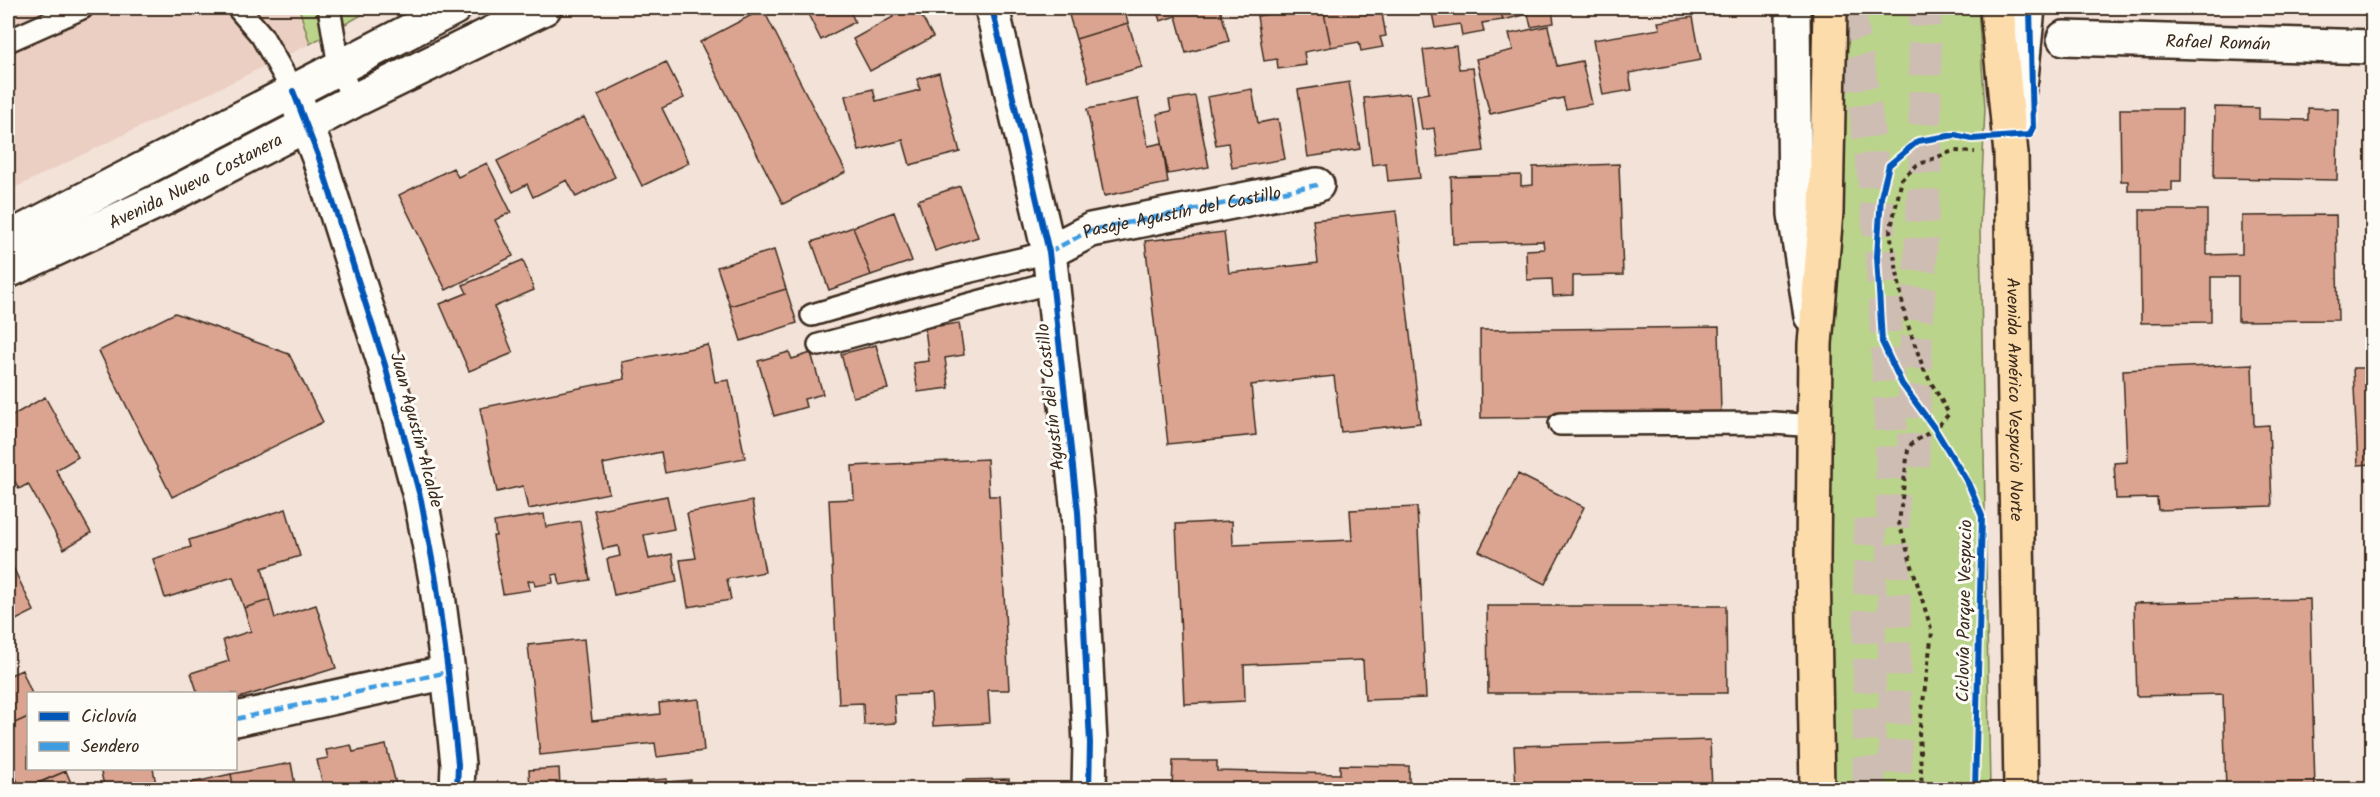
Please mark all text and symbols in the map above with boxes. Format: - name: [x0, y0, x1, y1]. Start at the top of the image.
- street label: Rafael Román: [2165, 28, 2271, 60]
- street label: Avenida Nueva Costanera: [104, 127, 288, 238]
- street label: Pasaje Agustín del Castillo: [1077, 179, 1284, 248]
- street label: Avenida Américo Vespucio Norte: [1997, 277, 2030, 521]
- street label: Agustín del Castillo: [1029, 322, 1074, 472]
- street label: Juan Agustín Alcalde: [381, 350, 450, 511]
- street label: Ciclovía Parque Vespucio: [1949, 519, 1982, 703]
- legend: [27, 692, 237, 770]
- text: Ciclovía: [81, 703, 137, 732]
- text: Sendero: [81, 733, 139, 762]

